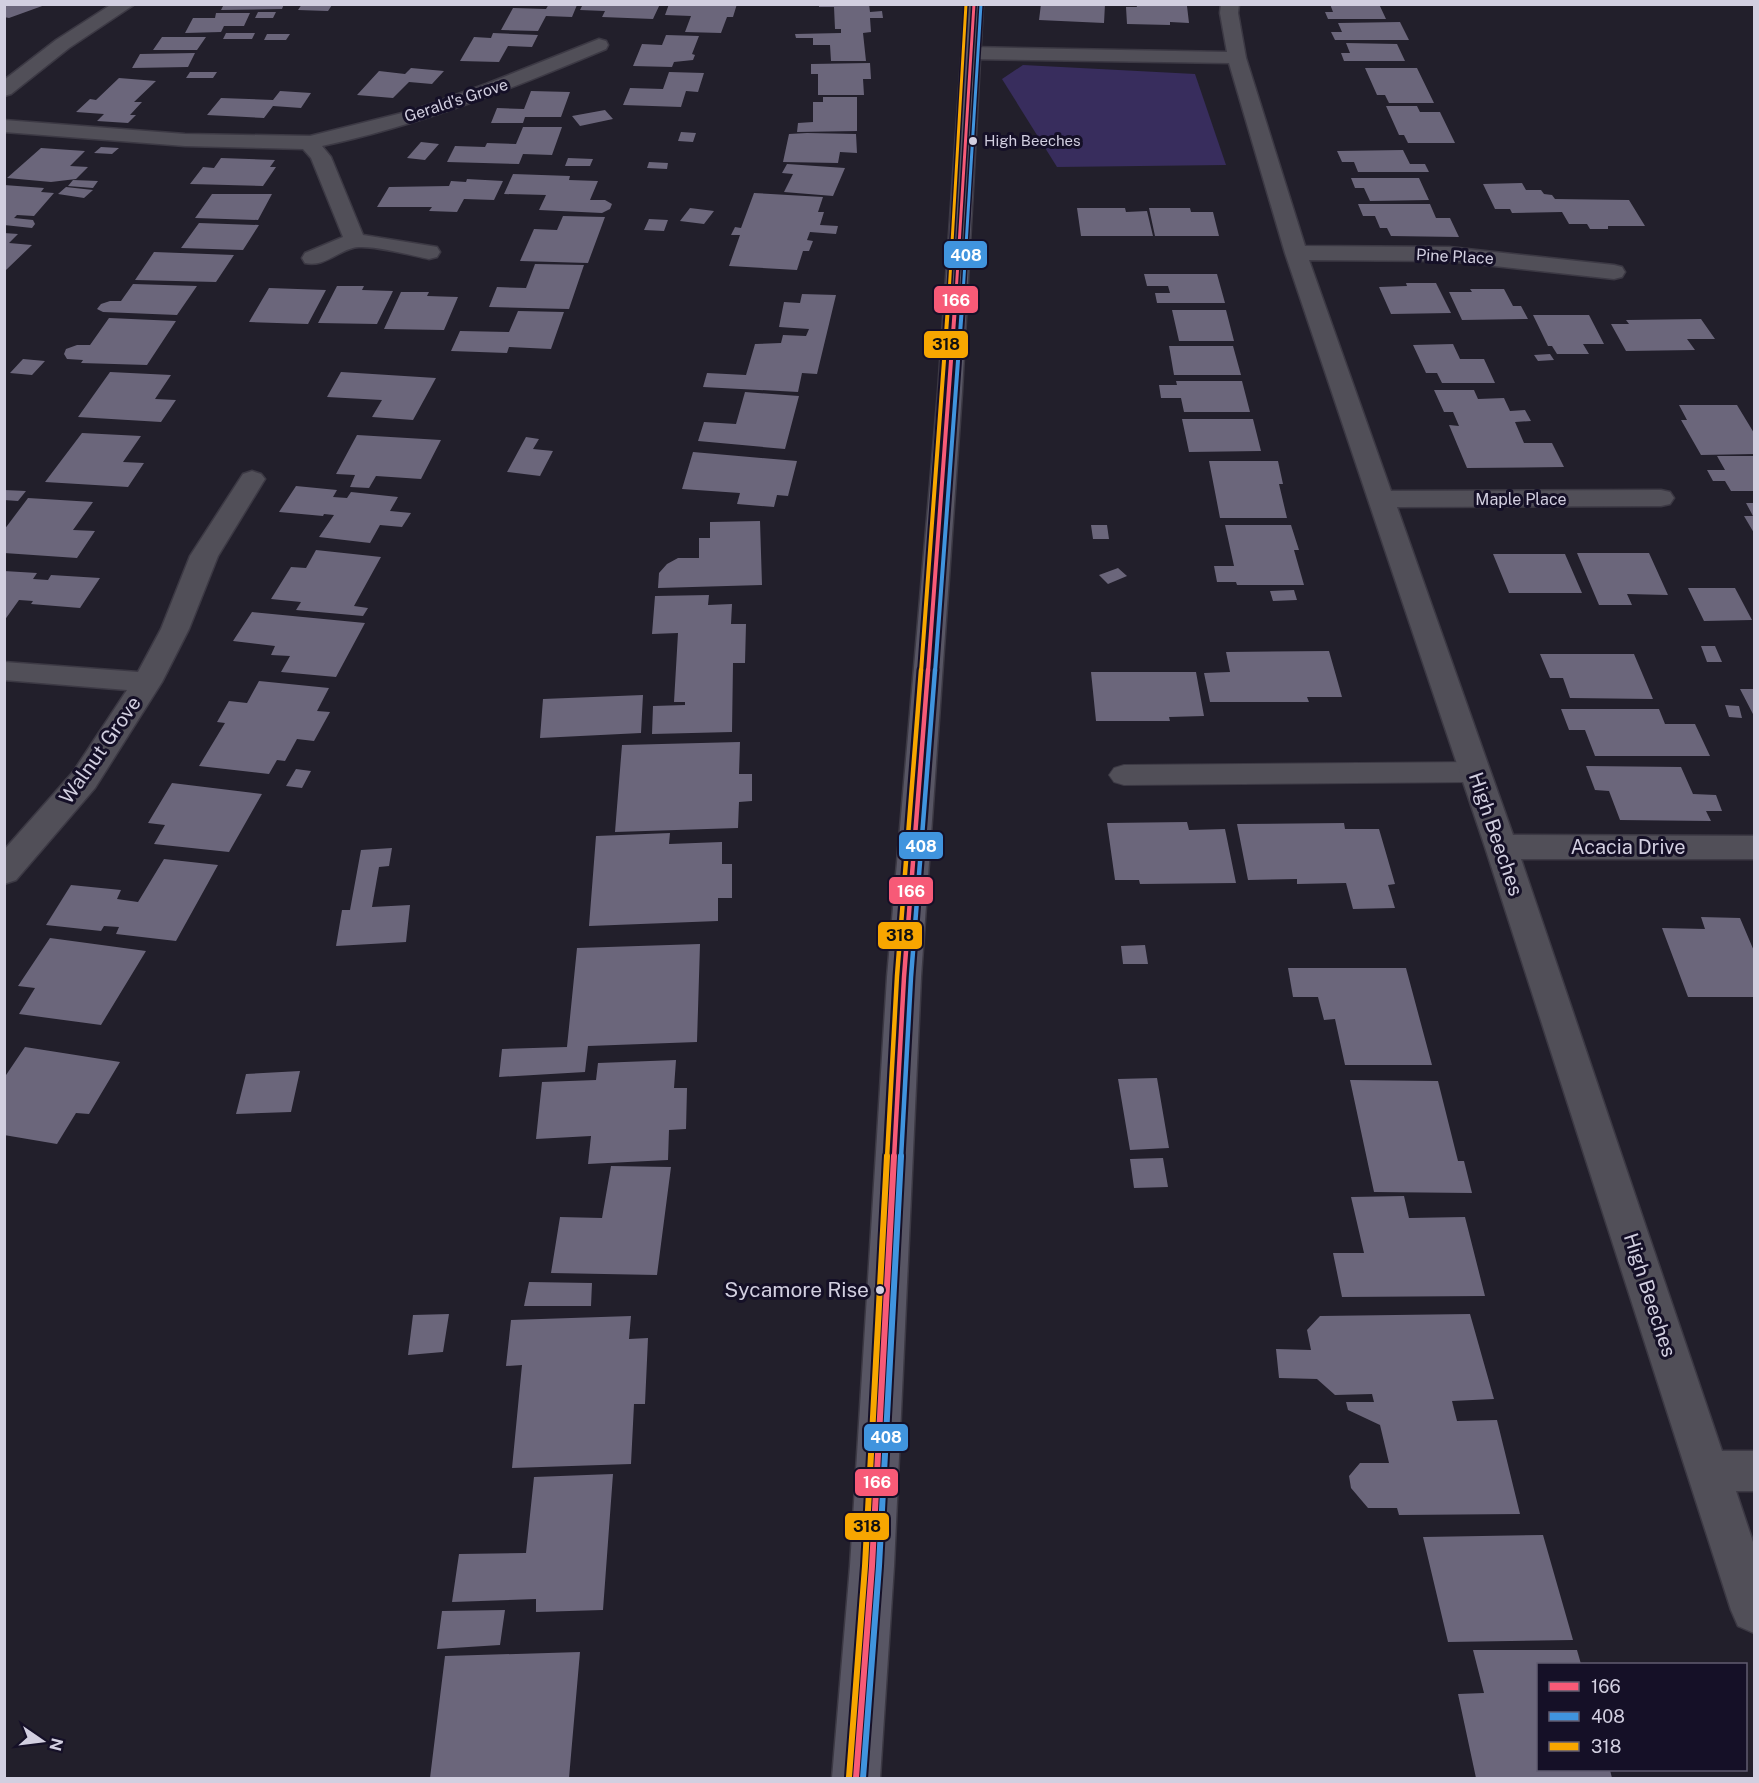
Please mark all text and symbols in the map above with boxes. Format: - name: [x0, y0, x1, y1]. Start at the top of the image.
- street label: Gerald's Grove: [402, 75, 510, 126]
- place label: High Beeches: [984, 132, 1081, 149]
- marker: High Beeches: [967, 135, 979, 147]
- line badge: 408: [943, 240, 988, 269]
- street label: Pine Place: [1416, 245, 1494, 268]
- text: 408: [950, 246, 982, 265]
- line badge: 166: [933, 285, 979, 314]
- text: 166: [942, 291, 970, 310]
- line badge: 318: [923, 330, 969, 359]
- text: 318: [932, 335, 960, 354]
- street label: Maple Place: [1475, 490, 1567, 509]
- street label: Walnut Grove: [54, 692, 146, 808]
- street label: High Beeches: [1464, 769, 1528, 899]
- line badge: 408: [898, 831, 944, 860]
- street label: Acacia Drive: [1570, 835, 1686, 859]
- text: 408: [905, 837, 937, 856]
- line badge: 166: [888, 876, 934, 905]
- text: 166: [897, 882, 925, 901]
- line badge: 318: [877, 921, 923, 950]
- text: 318: [886, 926, 914, 945]
- street label: High Beeches: [1619, 1230, 1681, 1360]
- place label: Sycamore Rise: [724, 1277, 869, 1302]
- marker: Sycamore Rise: [874, 1284, 886, 1296]
- line badge: 408: [863, 1423, 909, 1452]
- text: 408: [870, 1428, 902, 1447]
- line badge: 166: [854, 1468, 899, 1497]
- text: 166: [863, 1473, 891, 1492]
- line badge: 318: [844, 1512, 890, 1541]
- text: 318: [853, 1517, 881, 1536]
- legend: [1537, 1663, 1747, 1771]
- text: 166: [1591, 1676, 1621, 1697]
- text: 408: [1591, 1706, 1625, 1727]
- north arrow: [12, 1711, 72, 1771]
- text: N: [45, 1736, 67, 1753]
- text: 318: [1591, 1736, 1621, 1757]

